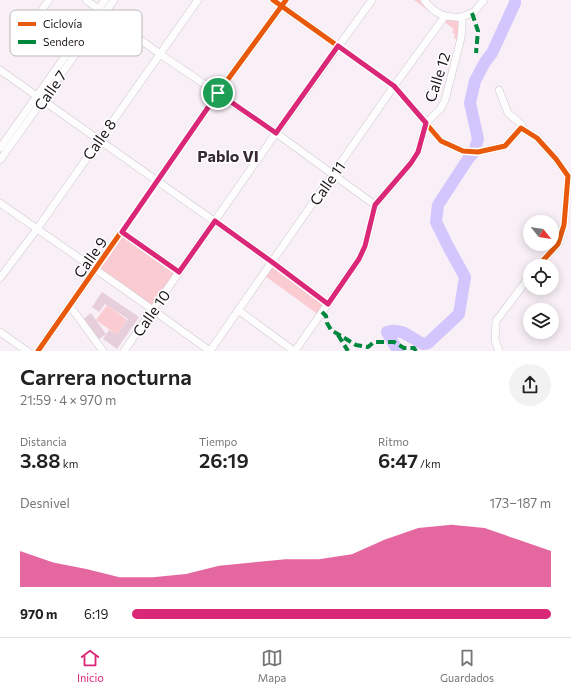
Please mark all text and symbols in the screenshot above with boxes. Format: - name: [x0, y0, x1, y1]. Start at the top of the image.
- legend: [10, 10, 142, 56]
- text: Ciclovía: [43, 17, 82, 30]
- text: Sendero: [43, 35, 85, 48]
- street label: Calle 12: [421, 50, 453, 104]
- street label: Calle 7: [30, 67, 70, 113]
- pin: [201, 76, 235, 110]
- icon: arrive: [207, 82, 229, 104]
- street label: Calle 8: [79, 115, 119, 163]
- district label: Pablo VI: [197, 146, 259, 165]
- street label: Calle 11: [305, 158, 349, 208]
- north arrow: [523, 215, 559, 251]
- map controls: [523, 215, 559, 339]
- street label: Calle 9: [70, 233, 110, 281]
- button: locate: [523, 259, 559, 295]
- street label: Calle 10: [129, 286, 173, 340]
- button: layers: [523, 303, 559, 339]
- text: Carrera nocturna: [20, 363, 192, 390]
- button: share: [509, 364, 551, 406]
- text: 21:59 · 4 × 970 m: [20, 392, 116, 408]
- text: Distancia: [20, 435, 67, 448]
- text: Tiempo: [199, 435, 237, 448]
- text: Ritmo: [378, 435, 409, 448]
- text: 3.88: [20, 448, 61, 472]
- text: 26:19: [199, 448, 249, 472]
- text: 6:47: [378, 448, 418, 472]
- text: km: [61, 457, 78, 470]
- text: /km: [418, 457, 441, 470]
- text: Desnivel: [20, 495, 70, 511]
- text: 173–187 m: [489, 495, 551, 511]
- text: 970 m: [20, 606, 57, 622]
- text: 6:19: [84, 606, 108, 622]
- tab: Inicio: [77, 647, 104, 684]
- tab: Mapa: [258, 647, 286, 684]
- tab: Guardados: [440, 647, 494, 684]

